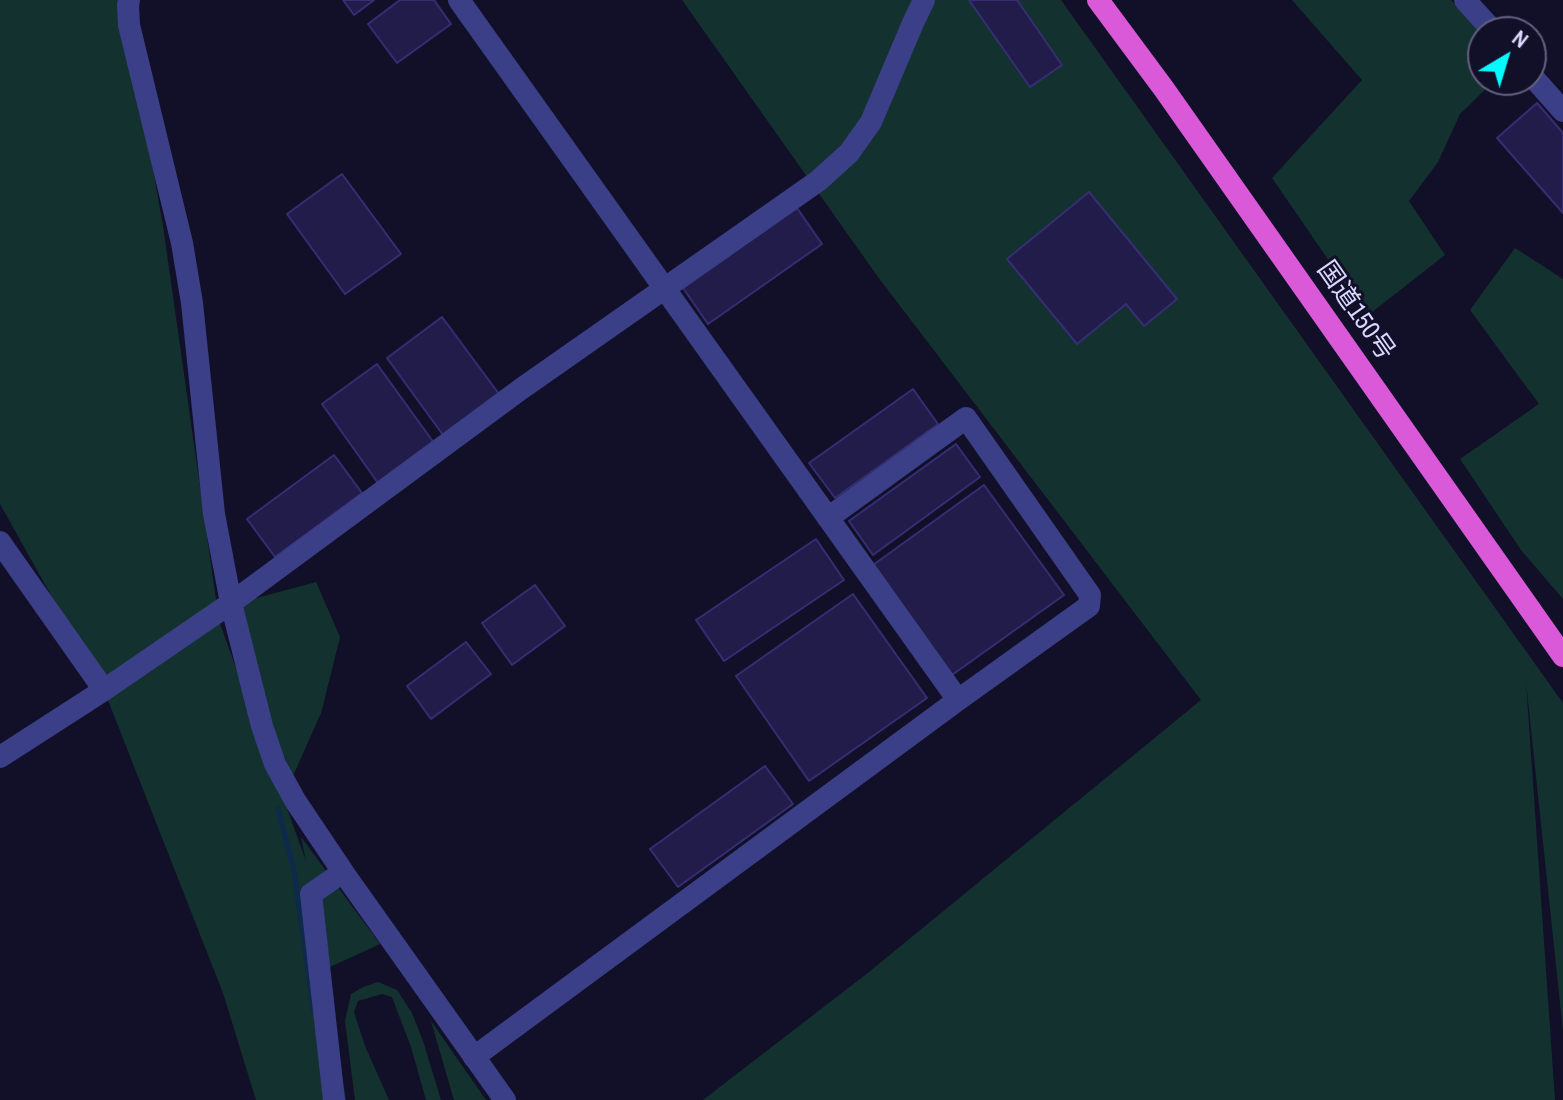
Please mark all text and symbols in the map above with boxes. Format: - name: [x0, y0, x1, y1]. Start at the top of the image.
- north arrow: [1467, 16, 1547, 96]
- text: N: [1506, 23, 1535, 54]
- street label: 国道150号: [1310, 256, 1400, 366]

